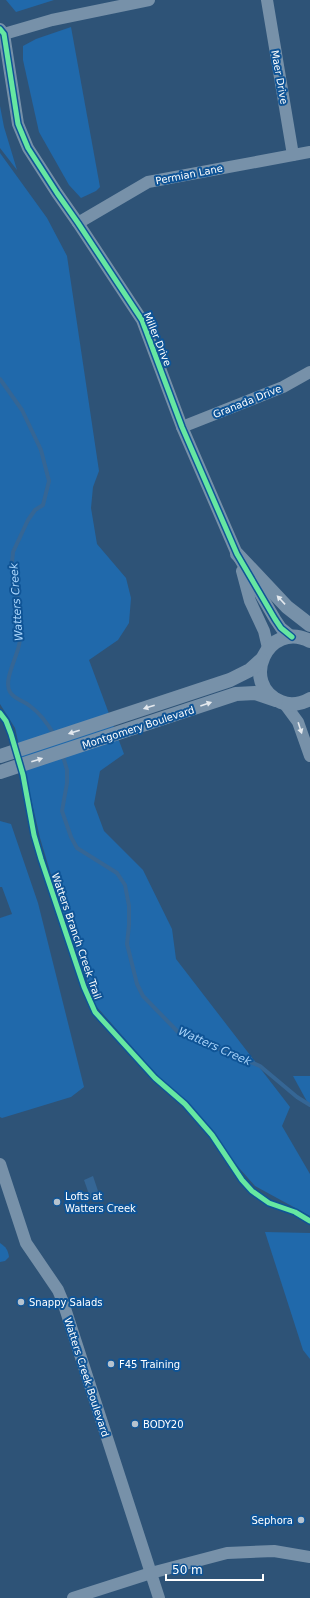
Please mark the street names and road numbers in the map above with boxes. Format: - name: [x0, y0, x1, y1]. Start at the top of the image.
- street label: Maer Drive: [269, 49, 290, 105]
- street label: Permian Lane: [155, 163, 224, 186]
- street label: Miller Drive: [142, 311, 173, 368]
- street label: Granada Drive: [211, 383, 283, 420]
- street label: Montgomery Boulevard: [81, 704, 196, 751]
- street label: Watters Branch Creek Trail: [50, 872, 103, 1001]
- street label: Watters Creek Boulevard: [62, 1316, 111, 1438]

